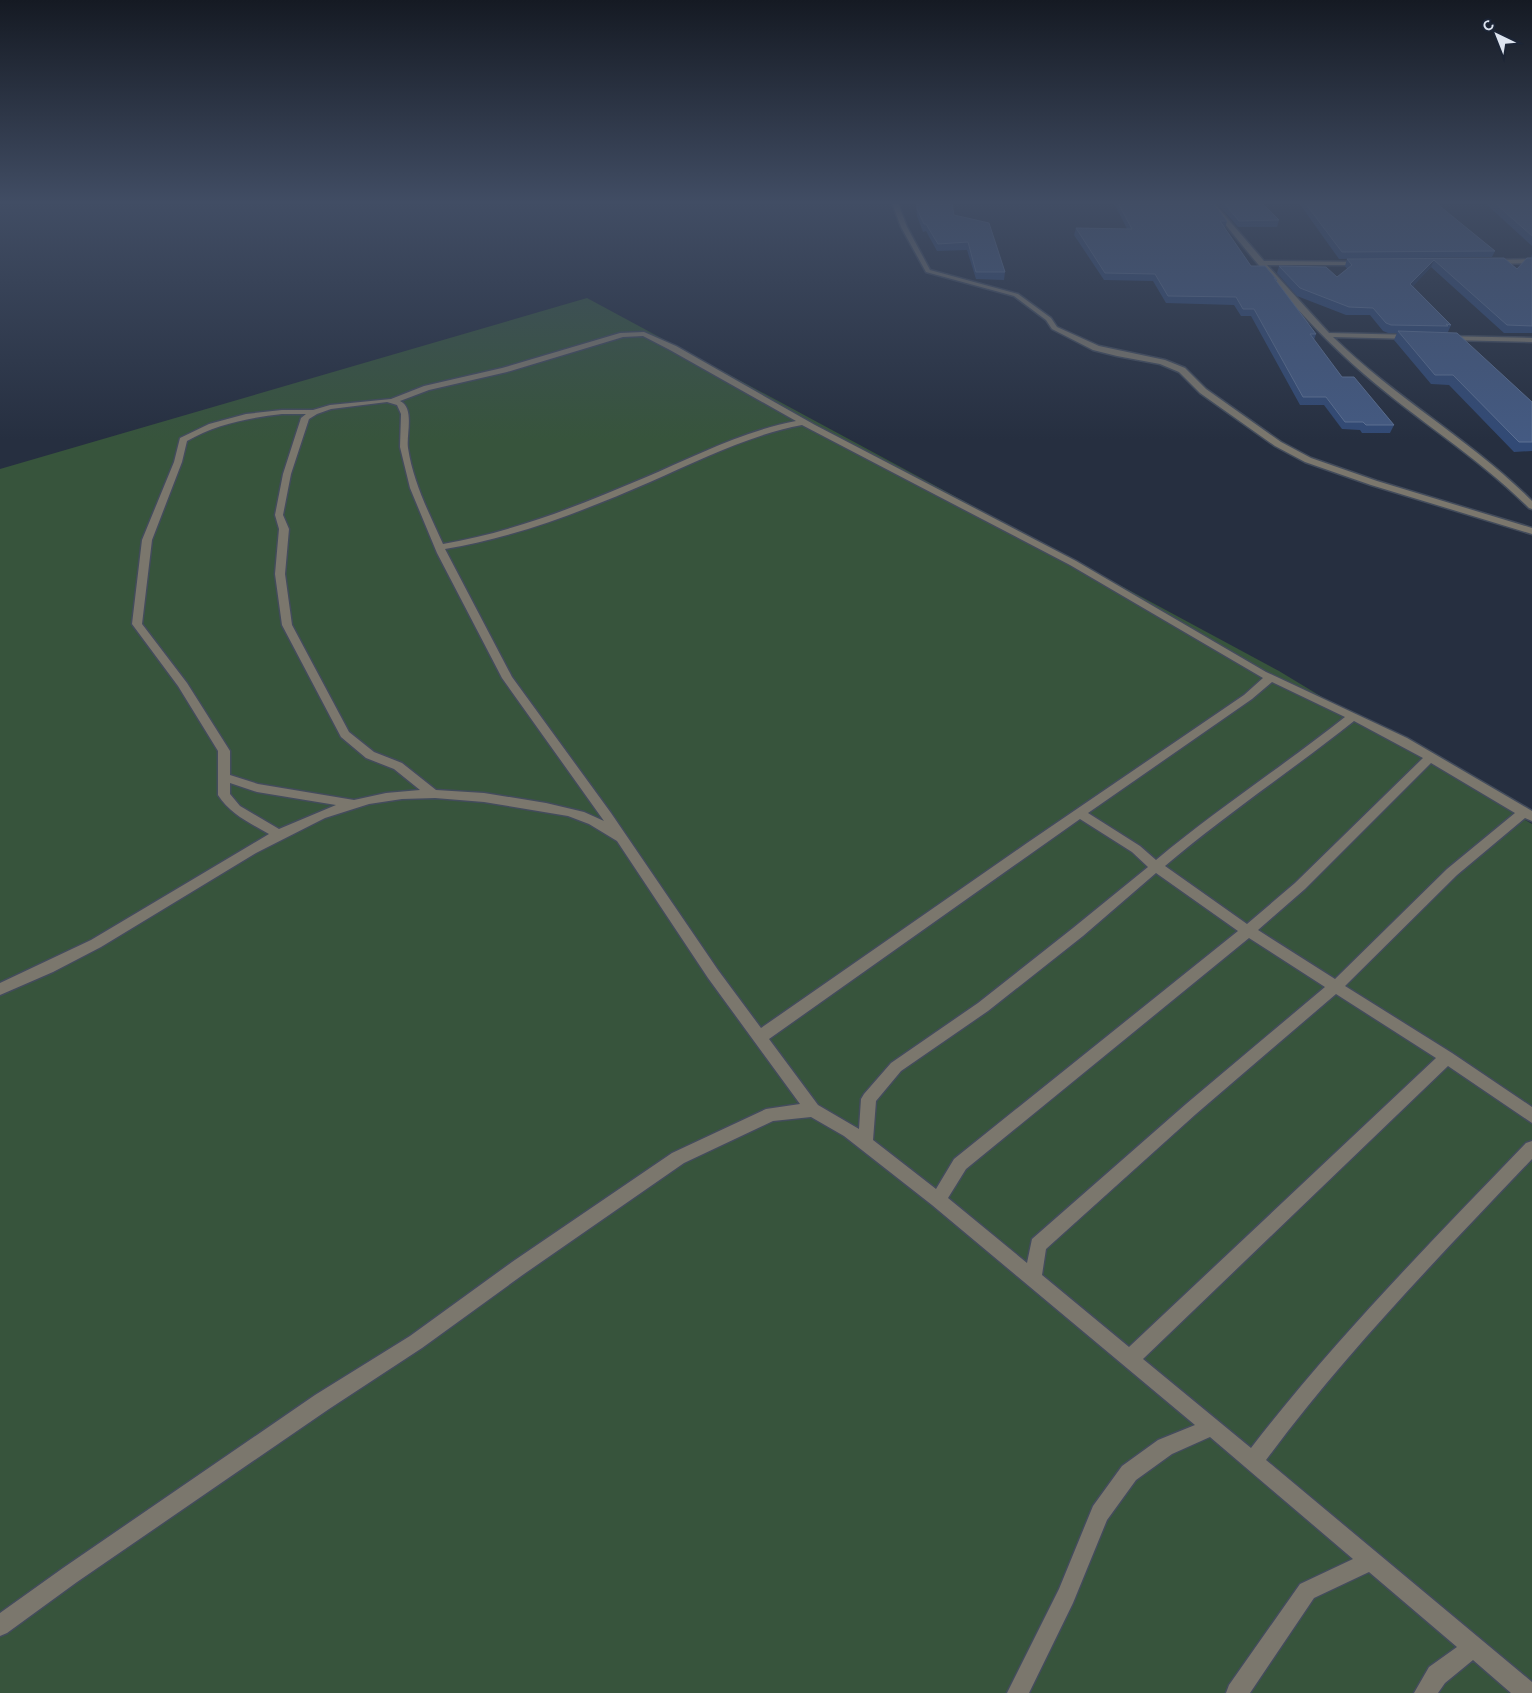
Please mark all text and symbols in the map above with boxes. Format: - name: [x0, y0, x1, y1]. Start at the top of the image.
- north arrow: [1472, 10, 1522, 60]
- text: С: [1479, 16, 1497, 35]

